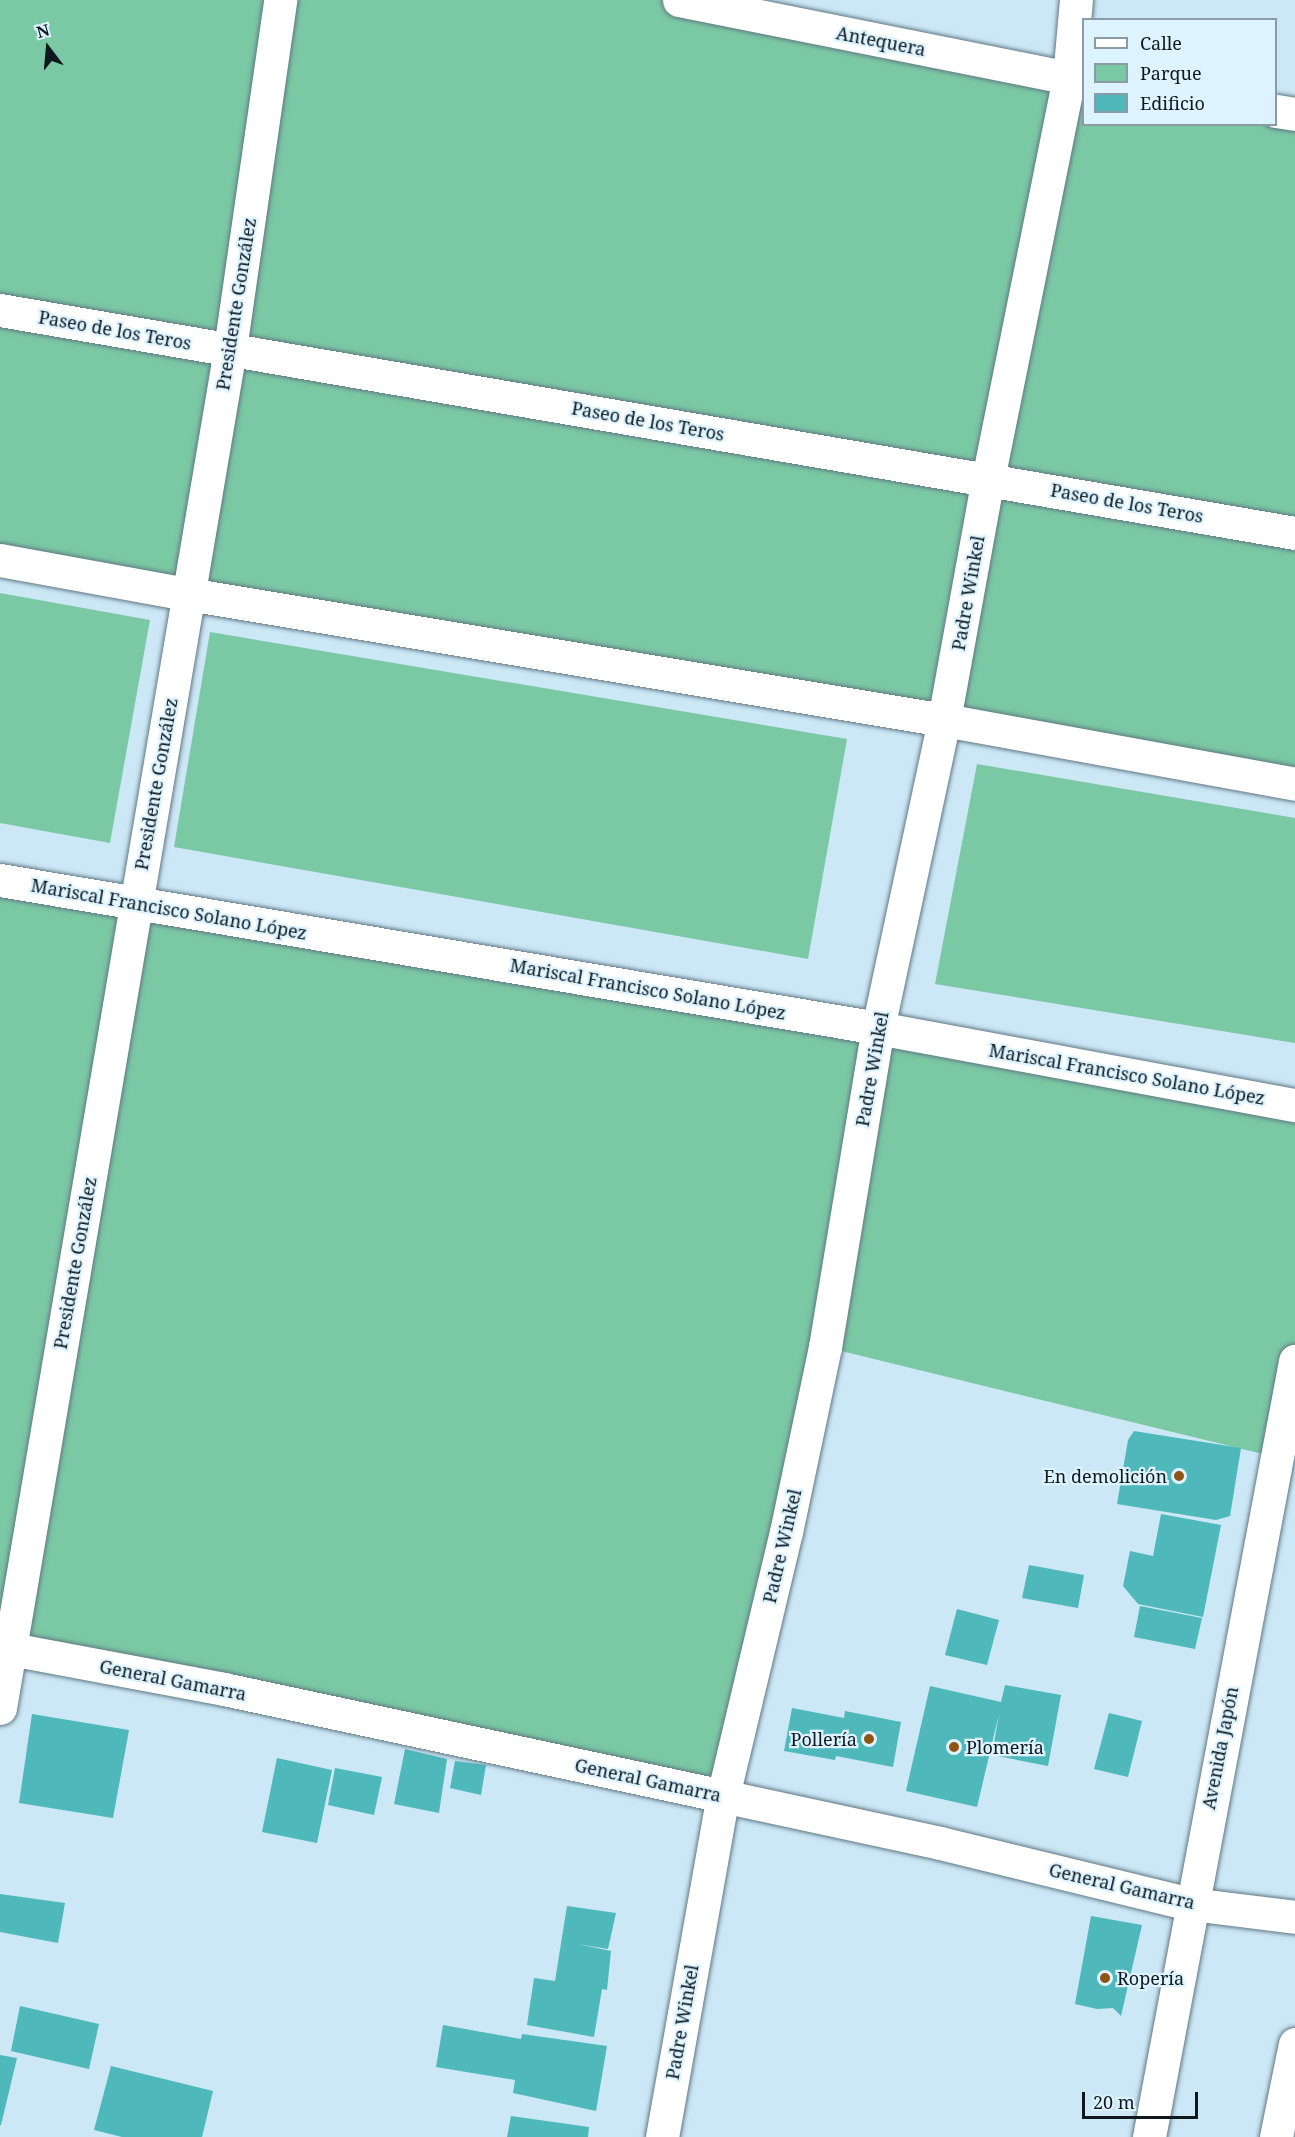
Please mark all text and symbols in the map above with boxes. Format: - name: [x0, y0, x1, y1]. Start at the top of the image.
- north arrow: [18, 18, 78, 78]
- text: N: [34, 18, 52, 43]
- legend: [1082, 18, 1277, 126]
- street label: Antequera: [834, 22, 928, 60]
- text: Calle: [1140, 31, 1182, 55]
- text: Parque: [1140, 61, 1202, 85]
- text: Edificio: [1140, 91, 1205, 115]
- street label: Presidente González: [212, 216, 260, 392]
- street label: Paseo de los Teros: [37, 306, 193, 354]
- street label: Paseo de los Teros: [570, 397, 726, 445]
- street label: Paseo de los Teros: [1049, 479, 1205, 527]
- street label: Padre Winkel: [947, 534, 989, 652]
- street label: Presidente González: [130, 696, 182, 872]
- street label: Mariscal Francisco Solano López: [29, 874, 309, 944]
- street label: Mariscal Francisco Solano López: [508, 954, 788, 1024]
- street label: Padre Winkel: [851, 1010, 893, 1128]
- street label: Mariscal Francisco Solano López: [987, 1039, 1267, 1109]
- street label: Presidente González: [49, 1175, 101, 1351]
- place label: En demolición: [1043, 1465, 1167, 1487]
- marker: En demolición: [1172, 1469, 1186, 1483]
- street label: Padre Winkel: [758, 1487, 806, 1605]
- street label: General Gamarra: [98, 1655, 248, 1705]
- street label: Avenida Japón: [1198, 1685, 1242, 1811]
- place label: Pollería: [791, 1728, 857, 1750]
- marker: Pollería: [862, 1732, 876, 1746]
- place label: Plomería: [966, 1736, 1044, 1758]
- marker: Plomería: [947, 1740, 961, 1754]
- street label: General Gamarra: [573, 1754, 723, 1806]
- street label: General Gamarra: [1047, 1859, 1197, 1913]
- street label: Padre Winkel: [661, 1963, 703, 2081]
- place label: Ropería: [1117, 1967, 1184, 1989]
- marker: Ropería: [1098, 1971, 1112, 1985]
- scale bar: [1085, 2080, 1200, 2118]
- text: 20 m: [1093, 2090, 1135, 2114]

